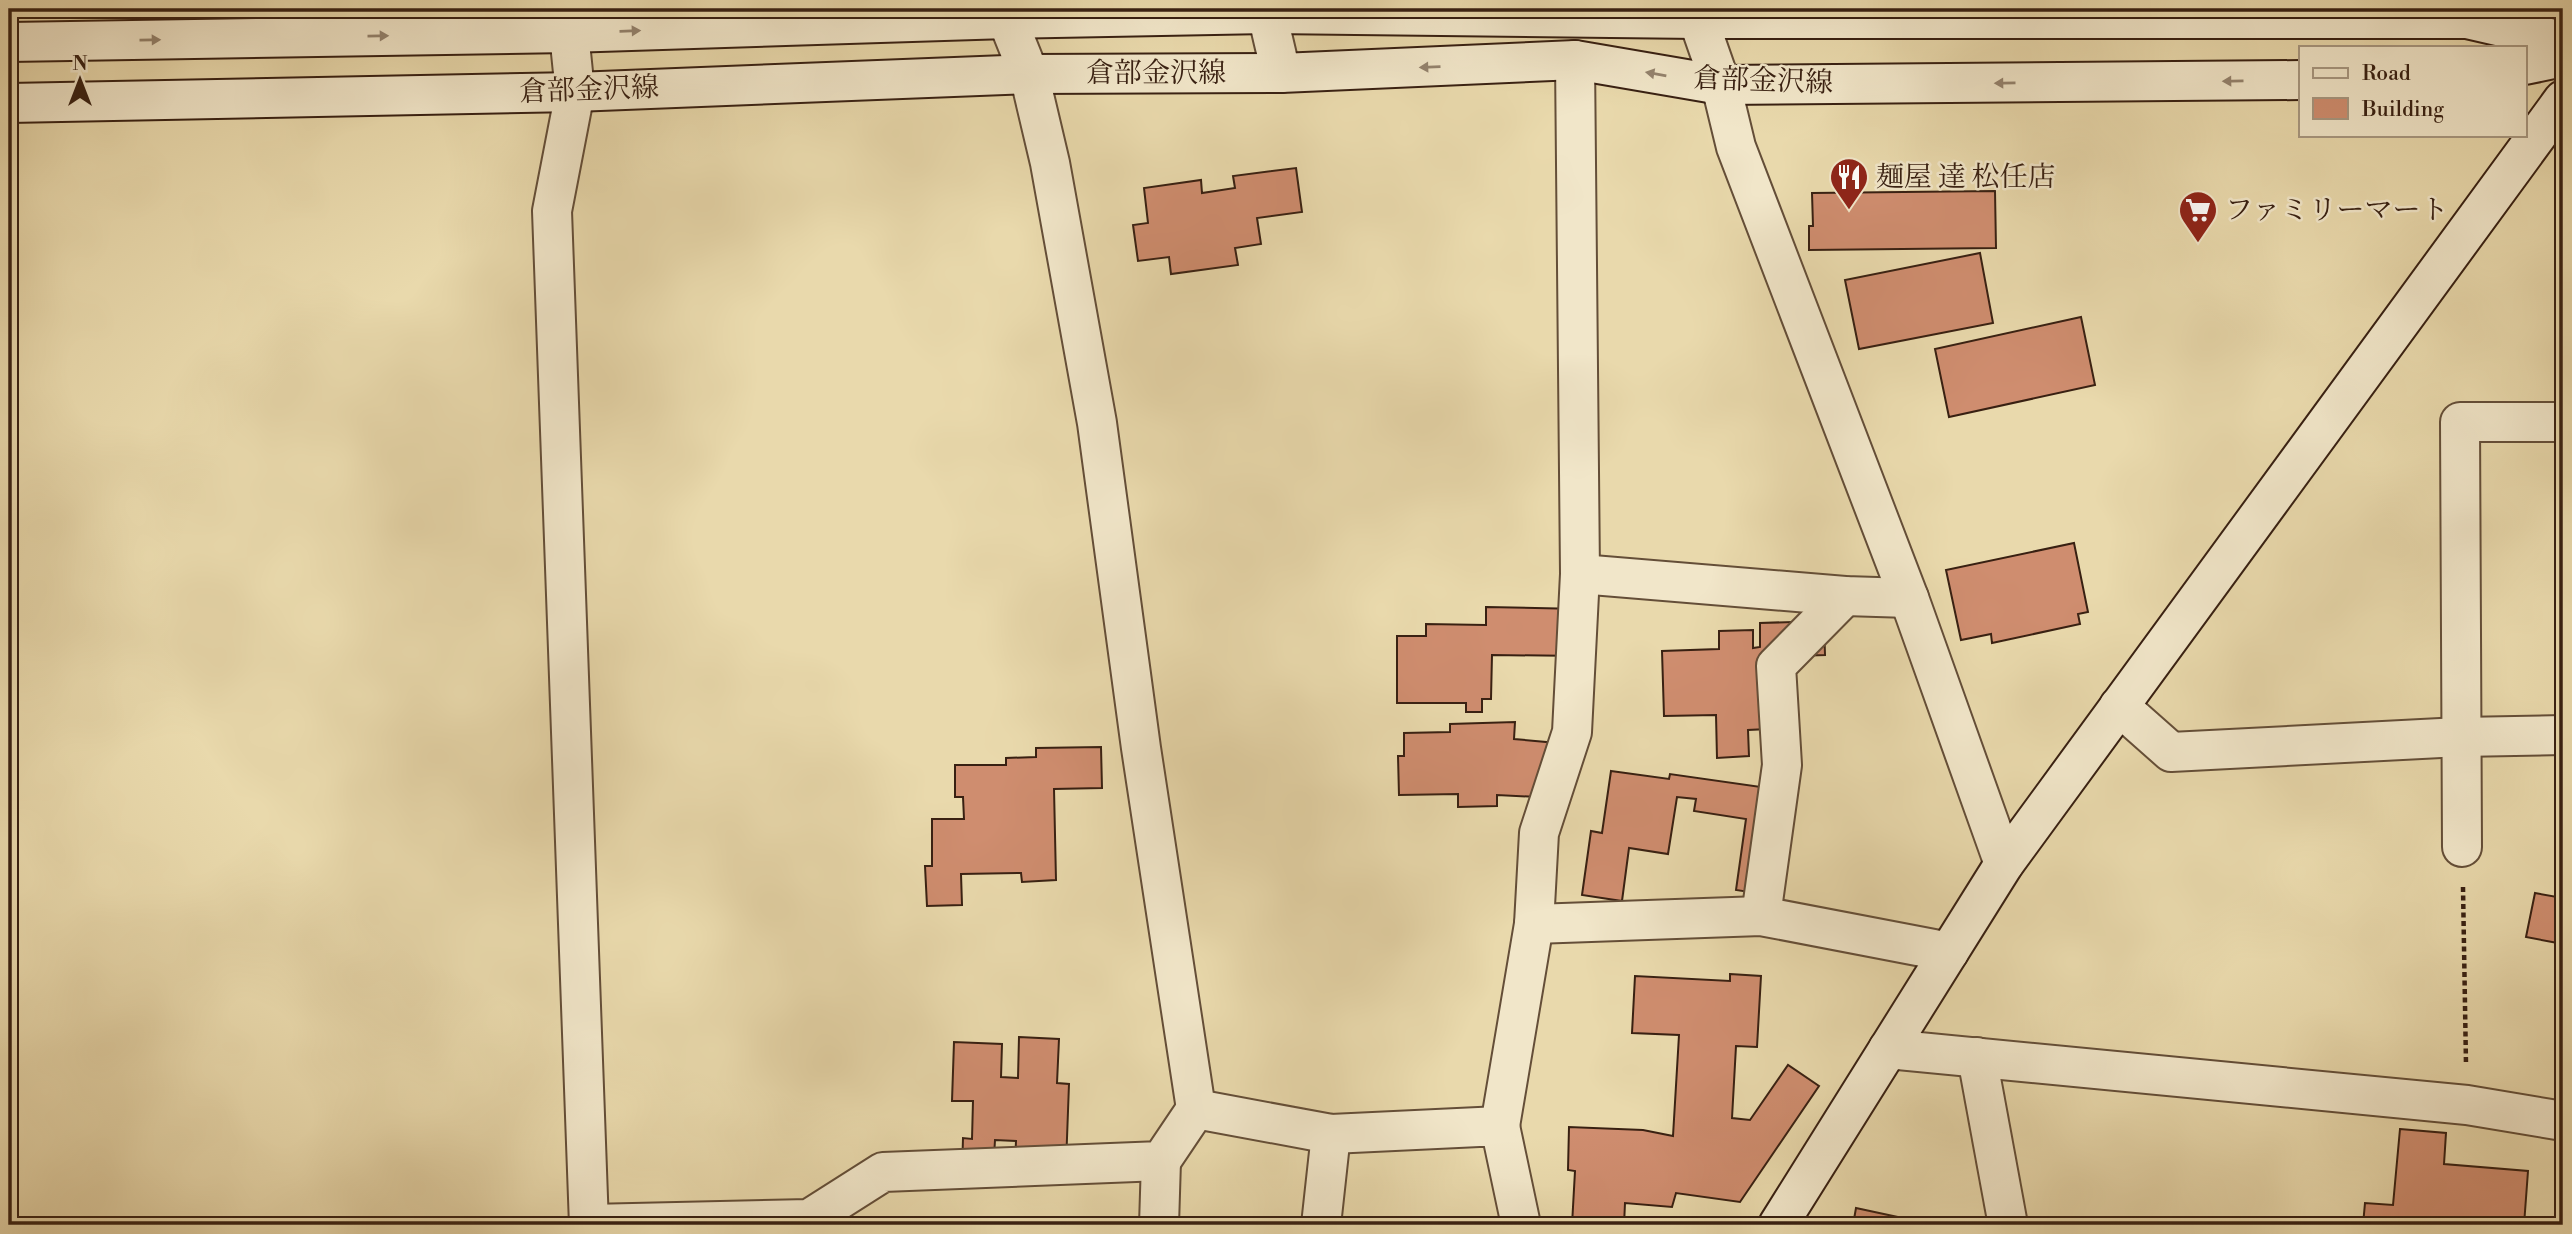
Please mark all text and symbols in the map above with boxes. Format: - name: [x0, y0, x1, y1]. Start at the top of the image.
- one-way arrow: [619, 26, 641, 37]
- one-way arrow: [367, 30, 389, 42]
- one-way arrow: [140, 34, 162, 45]
- north arrow: [46, 46, 116, 116]
- legend: [2299, 46, 2526, 136]
- text: N: [72, 52, 88, 76]
- street label: 倉部金沢線: [1086, 56, 1226, 91]
- one-way arrow: [1419, 61, 1441, 72]
- street label: 倉部金沢線: [1692, 61, 1834, 101]
- text: Road: [2362, 61, 2411, 87]
- one-way arrow: [1645, 68, 1667, 79]
- street label: 倉部金沢線: [518, 70, 660, 110]
- one-way arrow: [2221, 75, 2243, 87]
- one-way arrow: [1994, 77, 2016, 89]
- text: Building: [2361, 97, 2444, 123]
- restaurant icon: 麺屋 達 松任店: [1828, 156, 1870, 211]
- place label: 麺屋 達 松任店: [1876, 160, 2056, 195]
- supermarket icon: ファミリーマート: [2177, 189, 2219, 244]
- place label: ファミリーマート: [2225, 193, 2448, 228]

